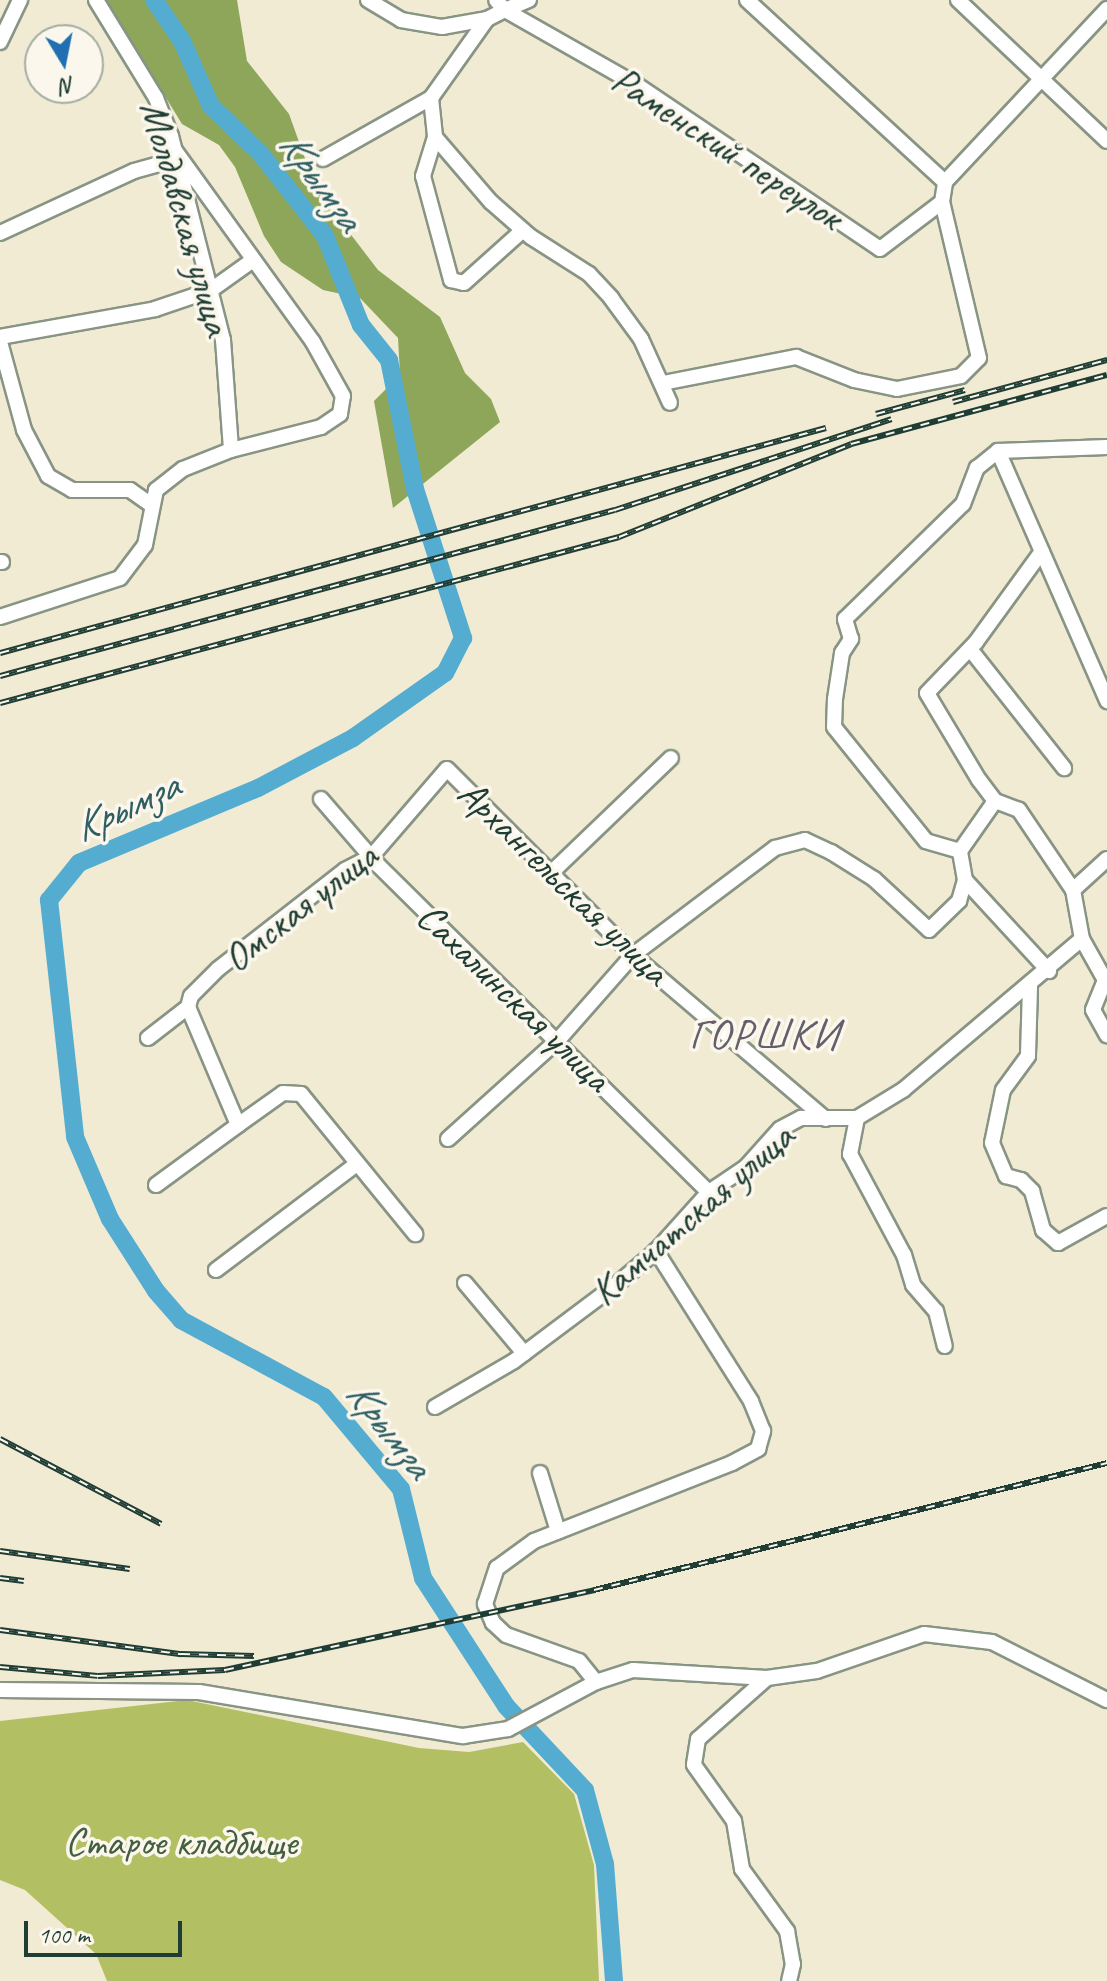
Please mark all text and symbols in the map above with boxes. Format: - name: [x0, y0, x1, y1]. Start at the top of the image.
- north arrow: [24, 24, 104, 104]
- street label: Раменский переулок: [603, 56, 851, 240]
- text: N: [59, 71, 77, 101]
- street label: Молдавская улица: [129, 94, 243, 342]
- water label: Крымза: [268, 121, 374, 241]
- water label: Крымза: [65, 761, 187, 853]
- street label: Архангельская улица: [447, 768, 681, 996]
- street label: Омская улица: [212, 831, 388, 983]
- street label: Сахалинская улица: [406, 891, 622, 1103]
- district label: ГОРШКИ: [690, 1010, 840, 1060]
- street label: Камчатская улица: [580, 1112, 804, 1316]
- water label: Крымза: [335, 1370, 443, 1488]
- park label: Старое кладбище: [64, 1818, 298, 1866]
- scale bar: [28, 1905, 186, 1955]
- text: 100 m: [38, 1920, 90, 1950]

